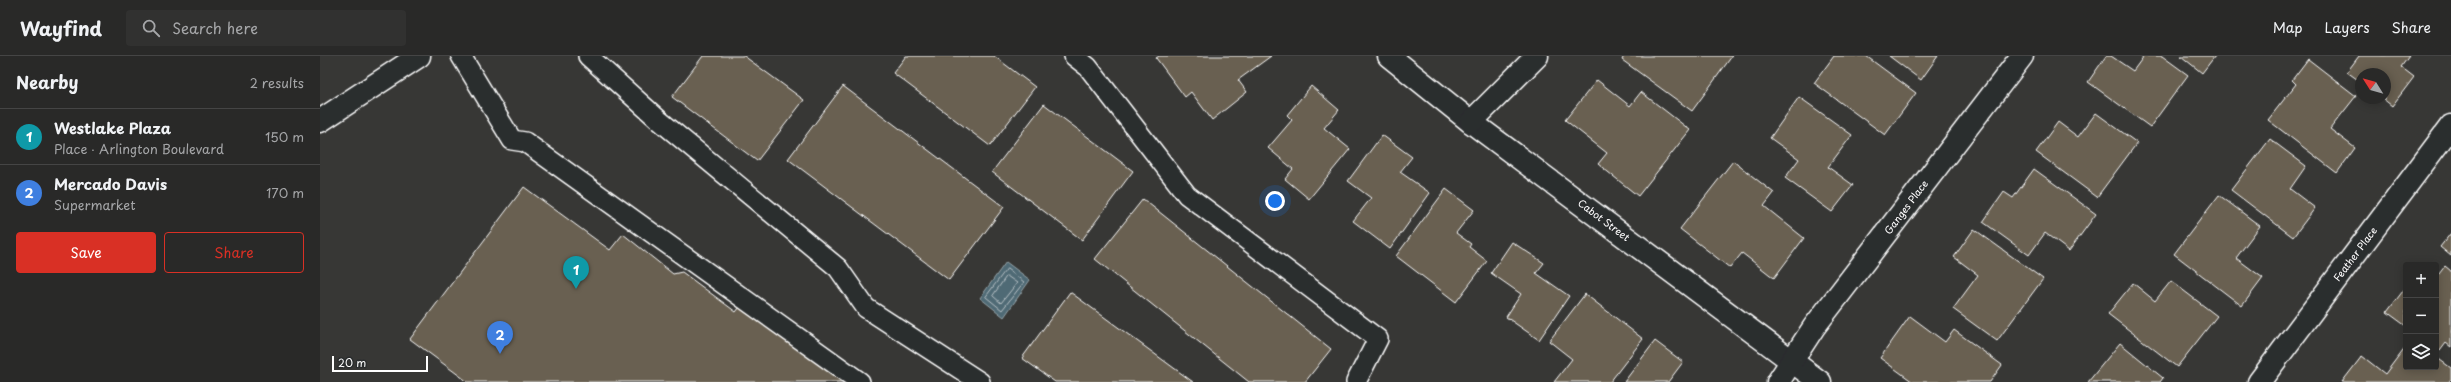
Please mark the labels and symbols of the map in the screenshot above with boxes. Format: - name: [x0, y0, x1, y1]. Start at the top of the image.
- north arrow: [2355, 68, 2391, 104]
- street label: Ganges Place: [1880, 176, 1931, 237]
- your location: [1265, 191, 1285, 211]
- street label: Cabot Street: [1575, 195, 1633, 244]
- street label: Feather Place: [2329, 223, 2380, 284]
- pin: 1: [563, 256, 589, 289]
- pin: 2: [487, 321, 513, 354]
- scale bar: [332, 354, 428, 373]

